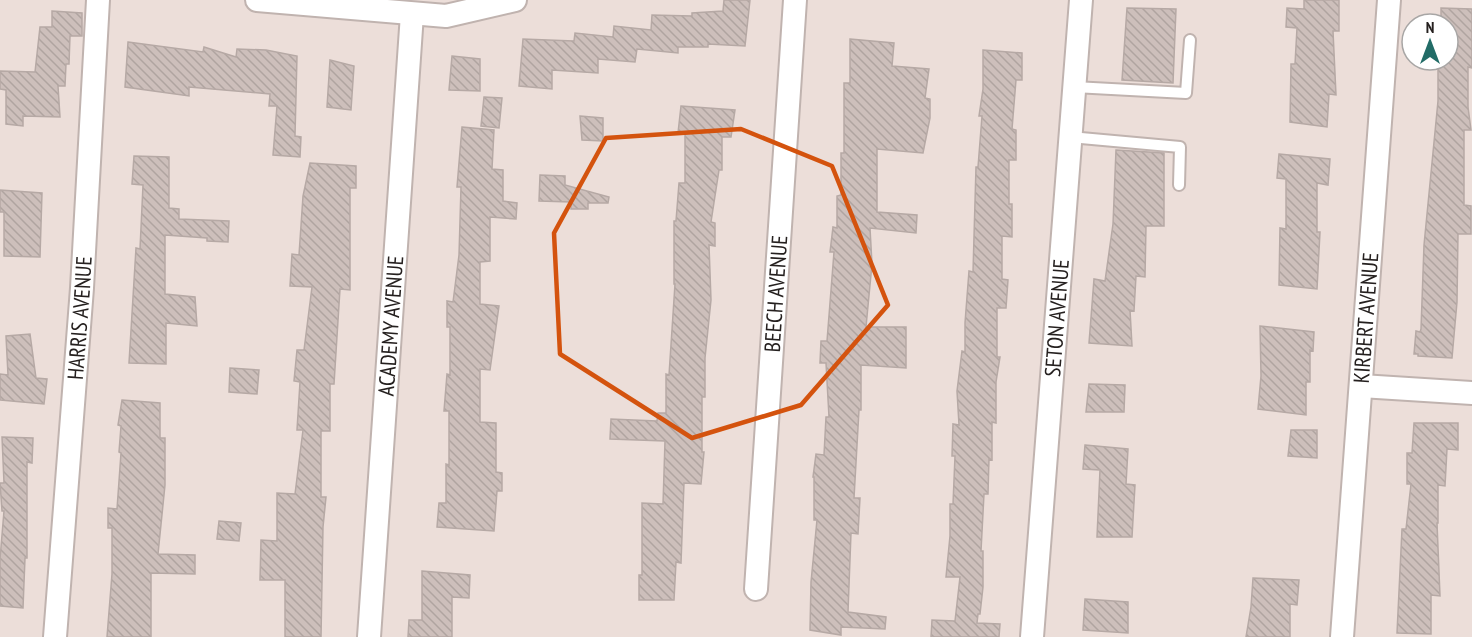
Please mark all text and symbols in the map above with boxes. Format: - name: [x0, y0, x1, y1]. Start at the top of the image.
- north arrow: [1400, 12, 1460, 72]
- text: N: [1426, 17, 1434, 37]
- street label: BEECH AVENUE: [758, 234, 793, 353]
- street label: KIRBERT AVENUE: [1347, 251, 1384, 384]
- street label: HARRIS AVENUE: [61, 255, 98, 381]
- street label: ACADEMY AVENUE: [372, 255, 409, 397]
- street label: SETON AVENUE: [1038, 258, 1075, 378]

